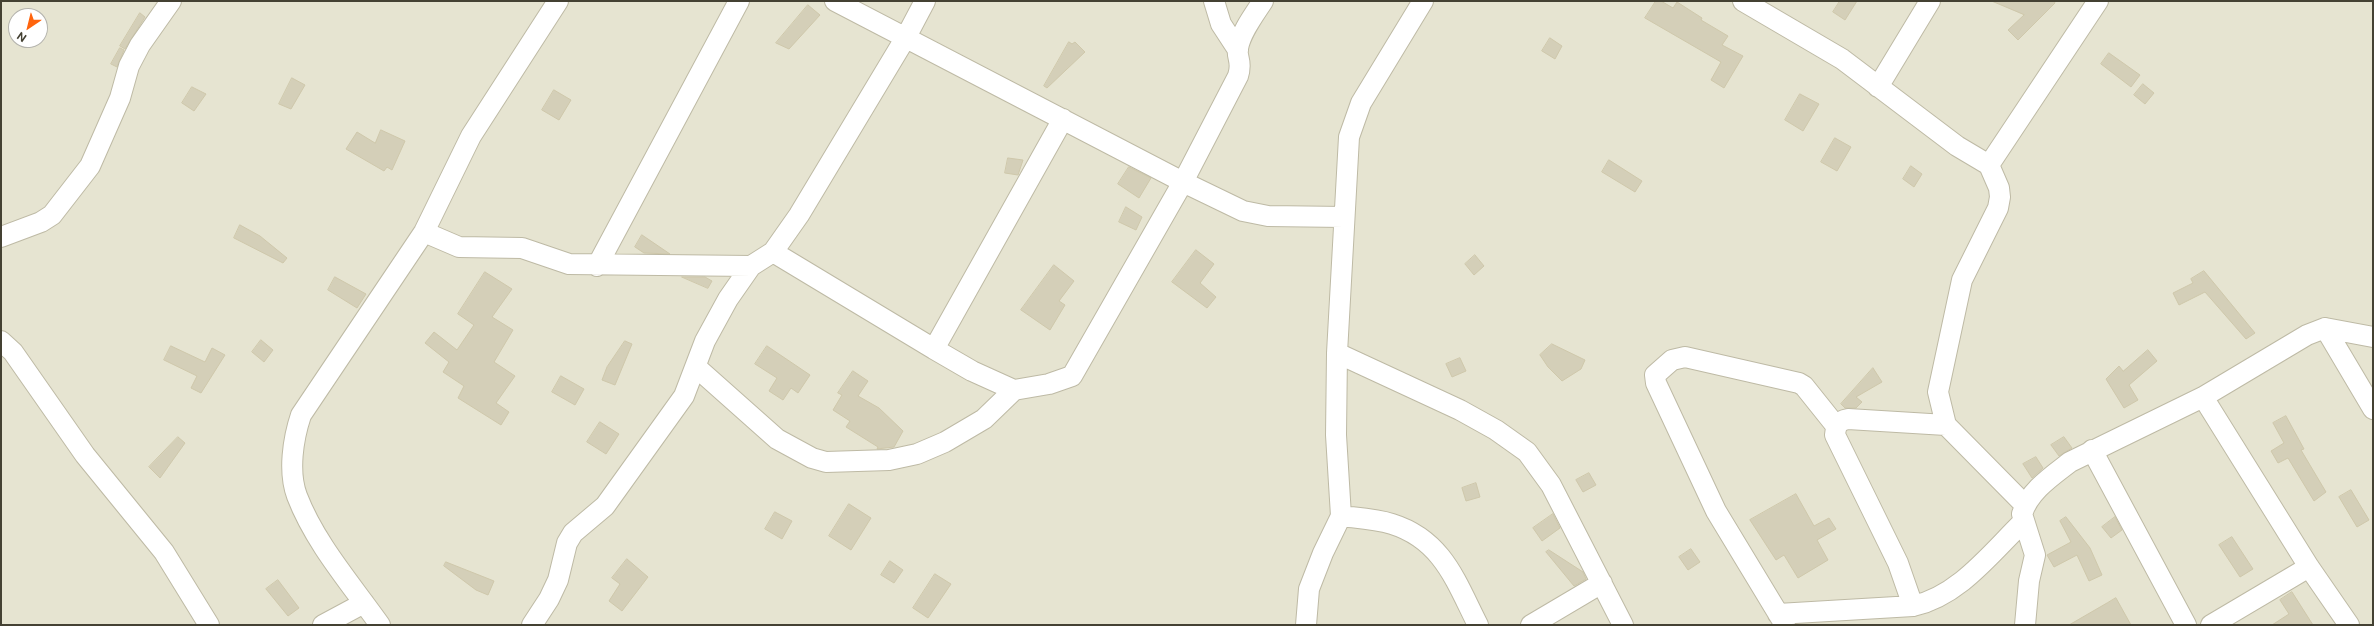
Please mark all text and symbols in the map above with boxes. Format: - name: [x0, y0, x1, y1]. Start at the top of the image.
- north arrow: [8, 8, 48, 48]
- text: N: [15, 30, 29, 44]

